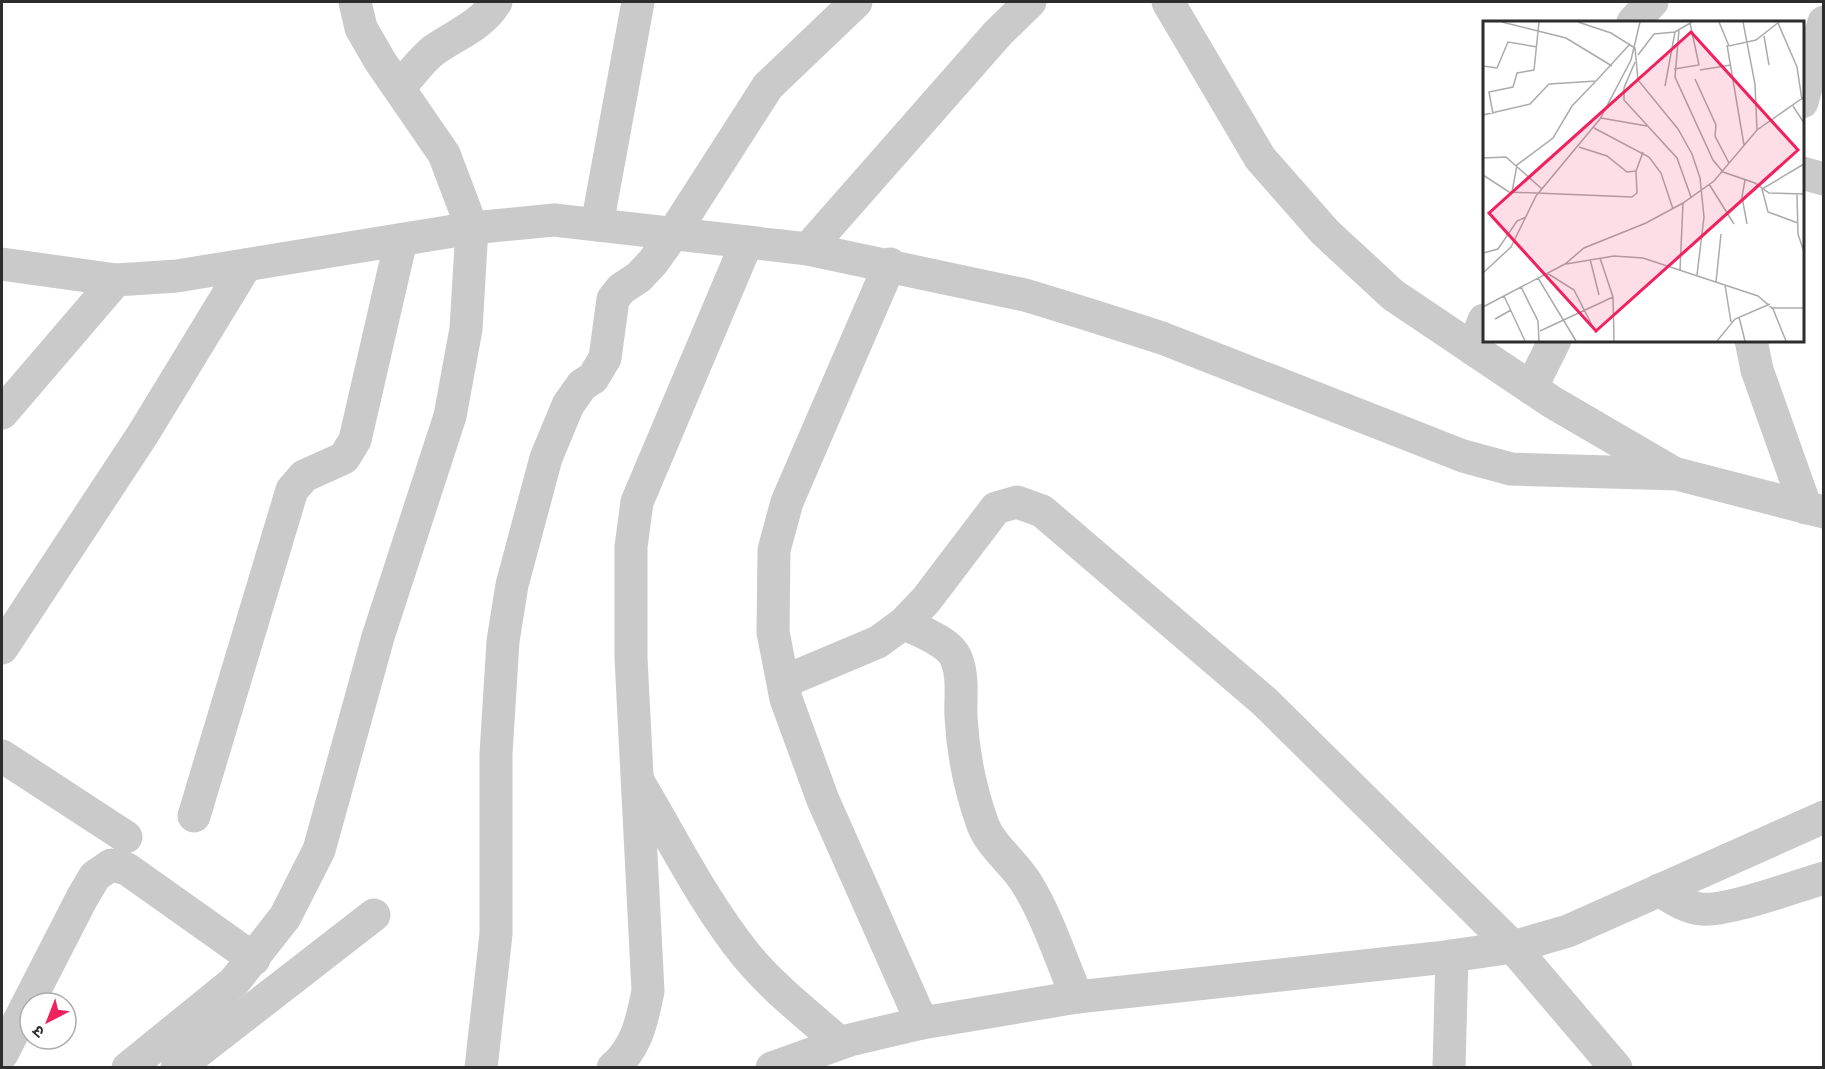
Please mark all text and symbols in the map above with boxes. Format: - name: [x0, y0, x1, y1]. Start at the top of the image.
- inset map: [1483, 21, 1804, 342]
- north arrow: [18, 991, 78, 1051]
- text: उ: [28, 1021, 48, 1042]

